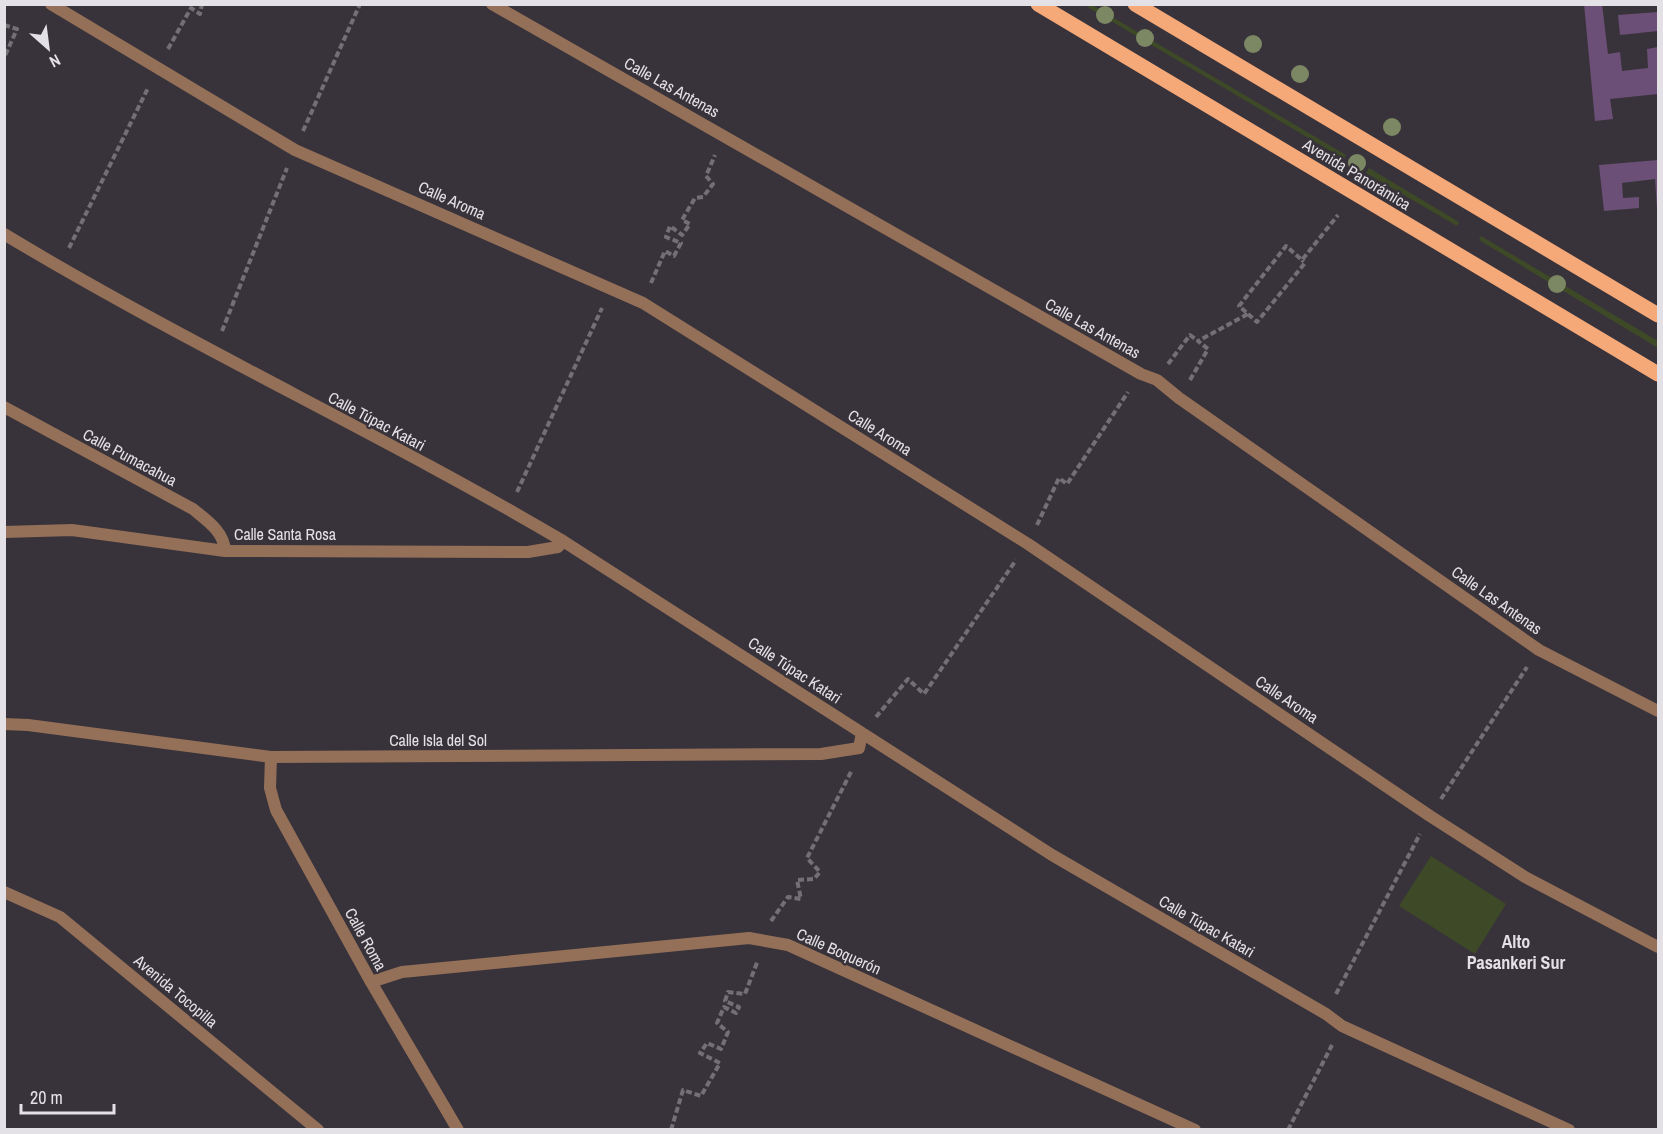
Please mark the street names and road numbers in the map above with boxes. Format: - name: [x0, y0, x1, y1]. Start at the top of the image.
- street label: Calle Las Antenas: [620, 52, 724, 122]
- street label: Avenida Panorámica: [1298, 133, 1416, 215]
- street label: Calle Aroma: [415, 175, 490, 225]
- street label: Calle Las Antenas: [1041, 293, 1145, 363]
- street label: Calle Túpac Katari: [324, 386, 430, 456]
- street label: Calle Aroma: [844, 404, 917, 461]
- street label: Calle Pumacahua: [79, 423, 181, 491]
- street label: Calle Santa Rosa: [234, 523, 337, 545]
- street label: Calle Las Antenas: [1447, 561, 1547, 639]
- street label: Calle Túpac Katari: [744, 632, 846, 708]
- street label: Calle Aroma: [1251, 670, 1323, 728]
- street label: Calle Isla del Sol: [389, 729, 487, 751]
- street label: Calle Túpac Katari: [1155, 890, 1259, 962]
- street label: Calle Roma: [340, 904, 393, 975]
- street label: Calle Boquerón: [793, 923, 885, 979]
- street label: Avenida Tocopilla: [129, 949, 223, 1033]

